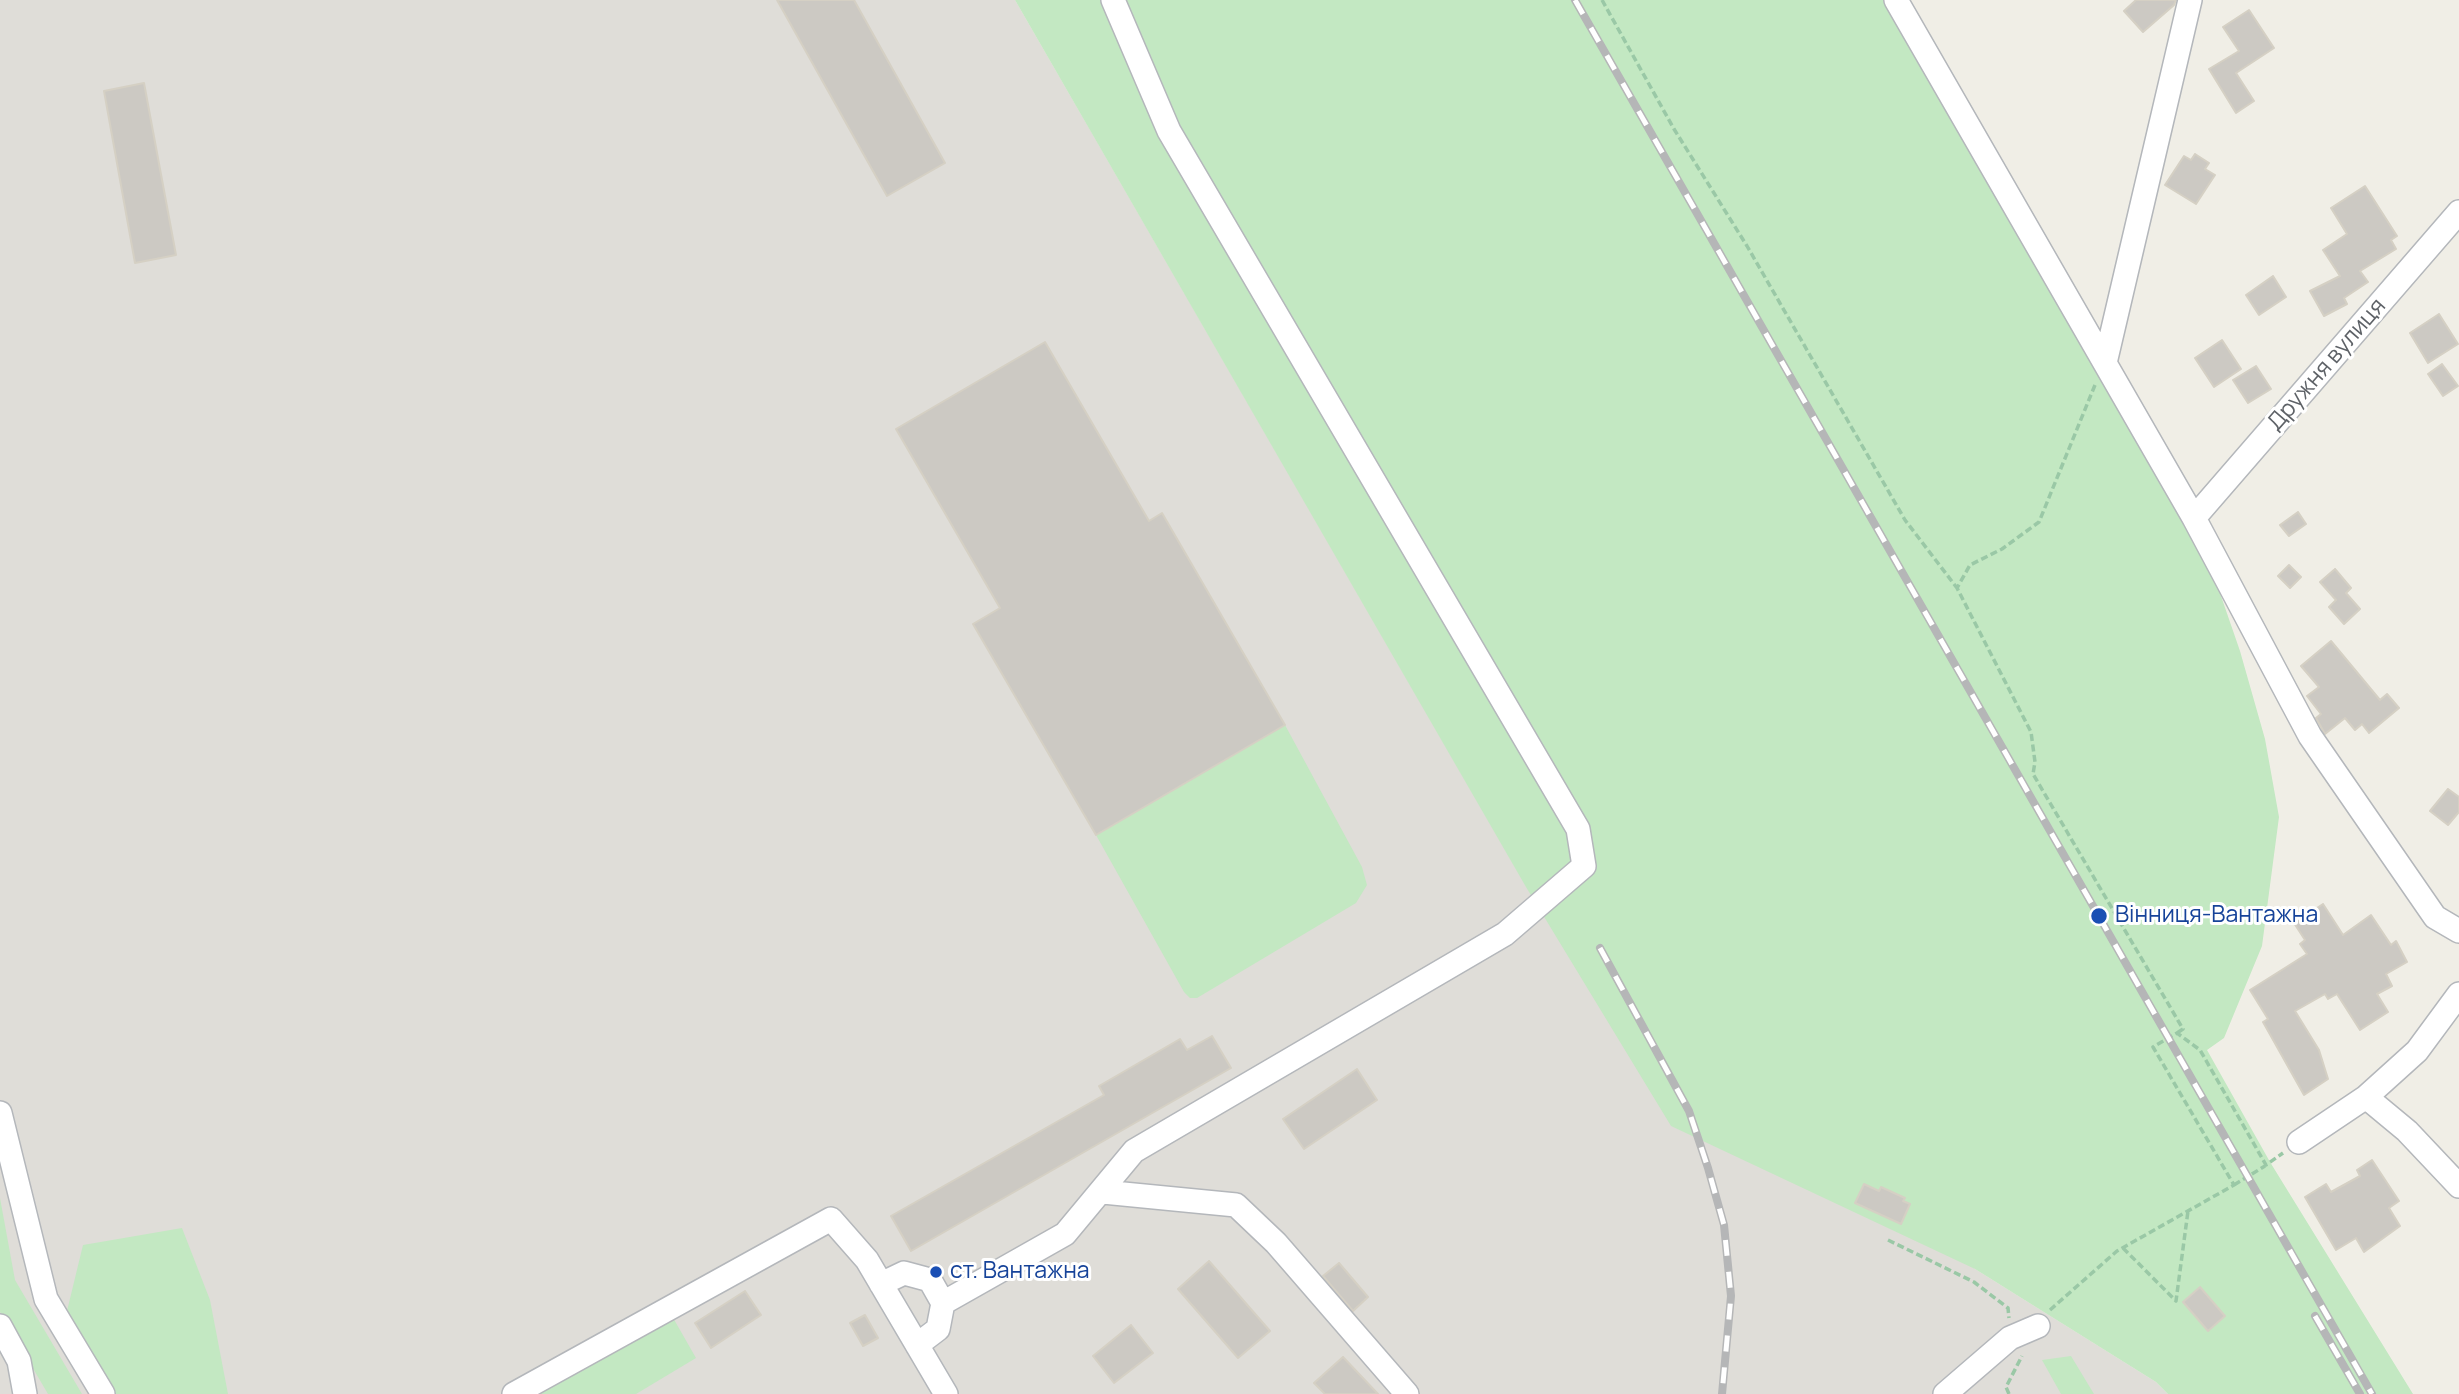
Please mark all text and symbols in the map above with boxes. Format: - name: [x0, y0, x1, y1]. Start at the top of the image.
- street label: Дружня вулиця: [2262, 293, 2392, 437]
- place label: Вінниця-Вантажна: [2115, 902, 2318, 930]
- marker: Вінниця-Вантажна: [2089, 906, 2109, 926]
- place label: ст. Вантажна: [950, 1258, 1090, 1286]
- marker: ст. Вантажна: [928, 1264, 944, 1280]

